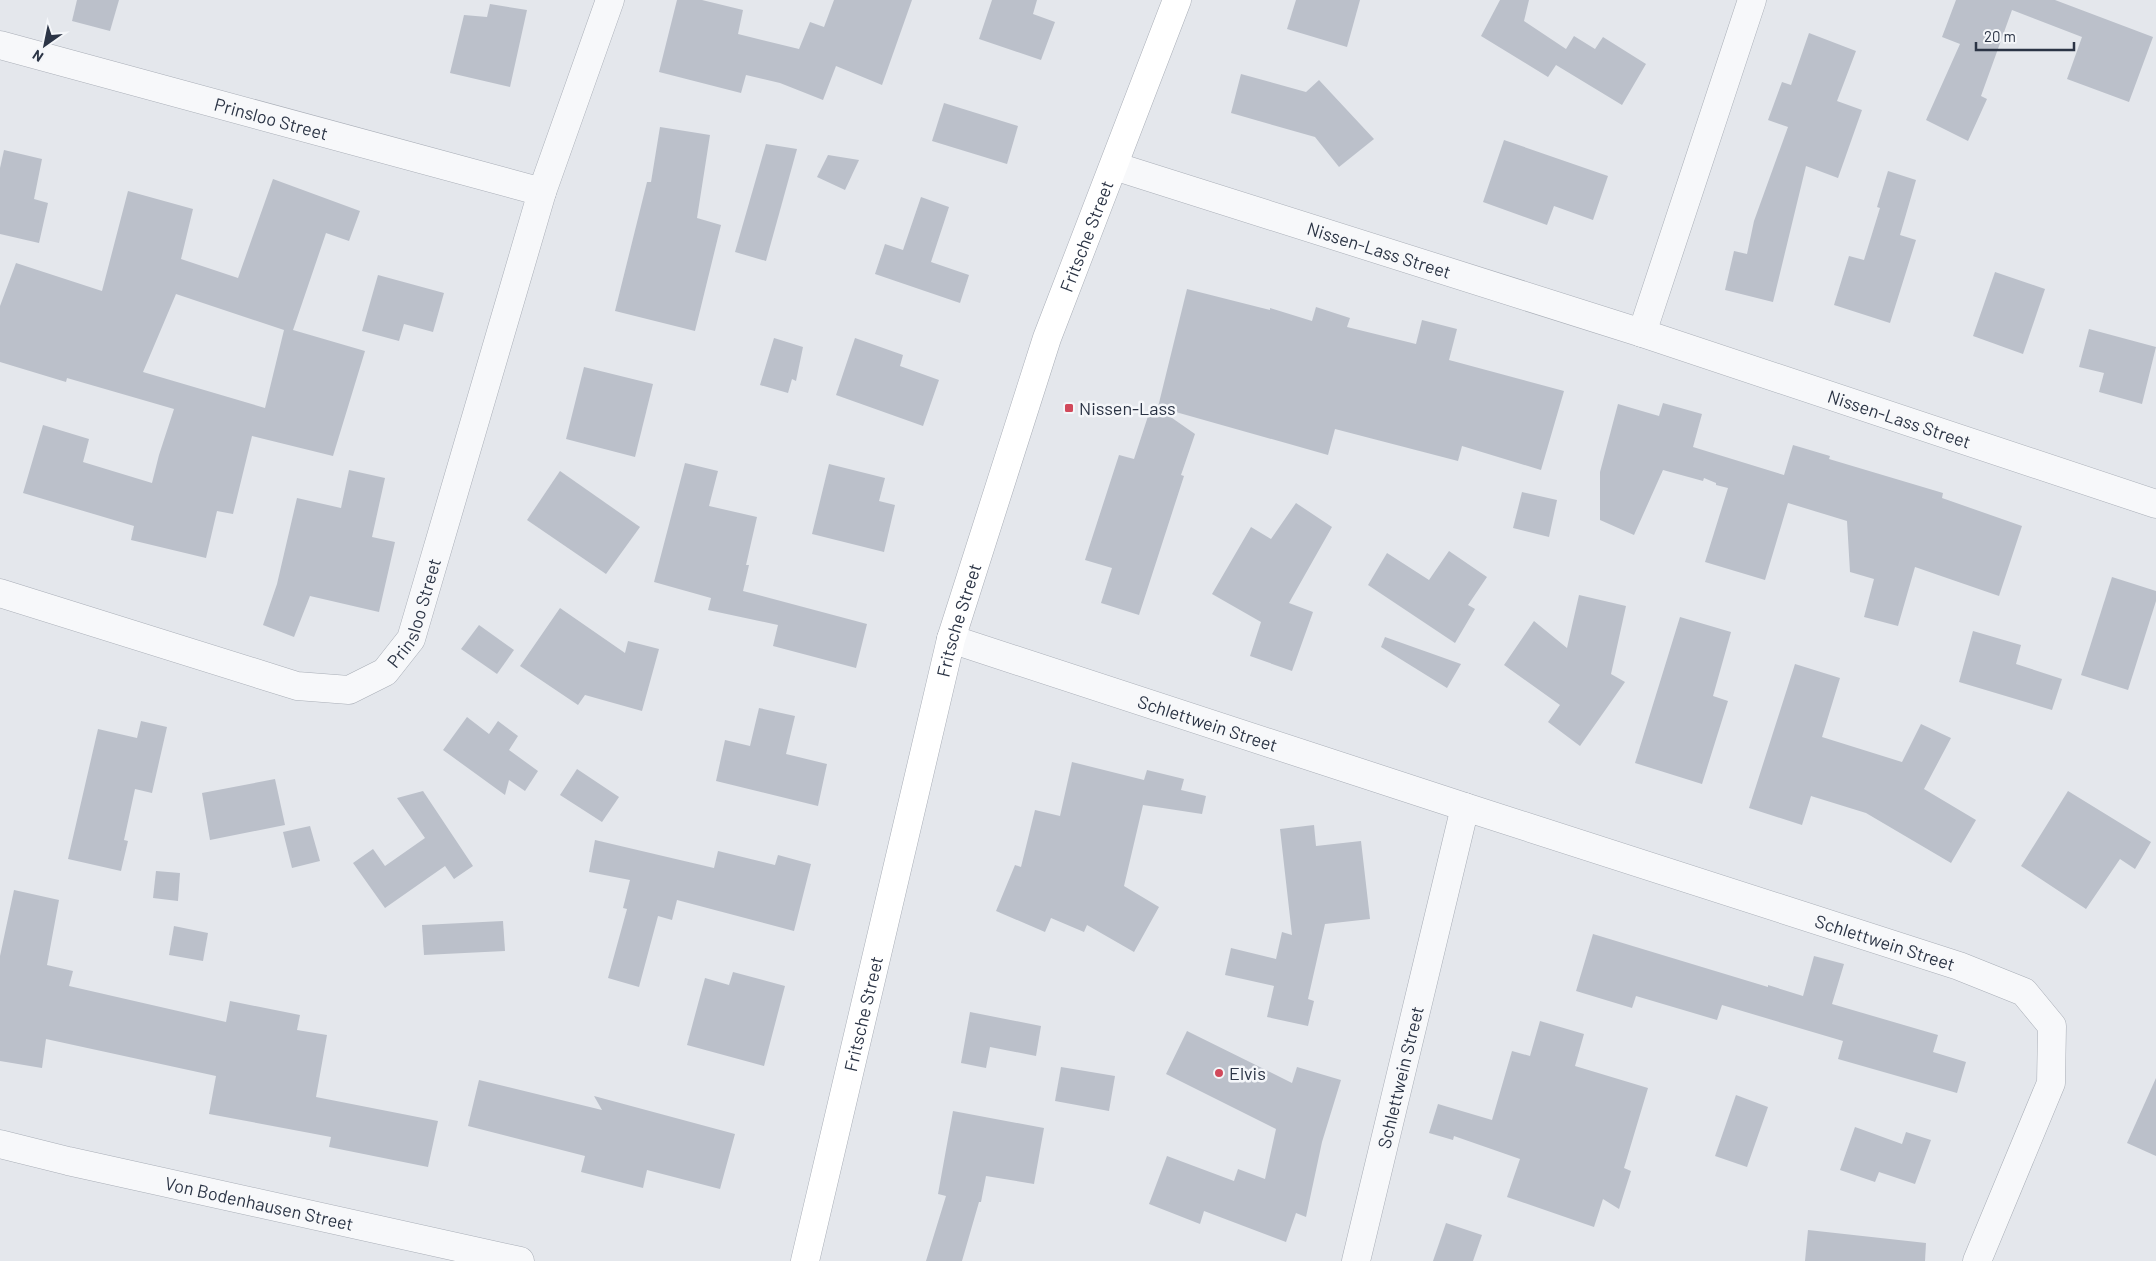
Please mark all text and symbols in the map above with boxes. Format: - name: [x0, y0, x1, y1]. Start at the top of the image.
- north arrow: [20, 20, 70, 70]
- scale bar: [1976, 20, 2074, 52]
- text: 20 m: [1984, 27, 2016, 45]
- text: N: [29, 47, 46, 66]
- street label: Prinsloo Street: [212, 93, 330, 144]
- street label: Fritsche Street: [1055, 177, 1118, 295]
- street label: Nissen-Lass Street: [1305, 217, 1454, 283]
- street label: Nissen-Lass Street: [1825, 385, 1974, 453]
- place label: Nissen-Lass: [1079, 397, 1176, 419]
- marker: Nissen-Lass: [1063, 402, 1075, 414]
- street label: Prinsloo Street: [382, 556, 445, 672]
- street label: Fritsche Street: [931, 560, 985, 679]
- street label: Schlettwein Street: [1135, 690, 1280, 756]
- street label: Schlettwein Street: [1812, 909, 1958, 975]
- street label: Fritsche Street: [839, 954, 887, 1074]
- street label: Schlettwein Street: [1372, 1004, 1428, 1151]
- place label: Elvis: [1229, 1062, 1266, 1084]
- marker: Elvis: [1213, 1067, 1225, 1079]
- street label: Von Bodenhausen Street: [163, 1172, 356, 1235]

